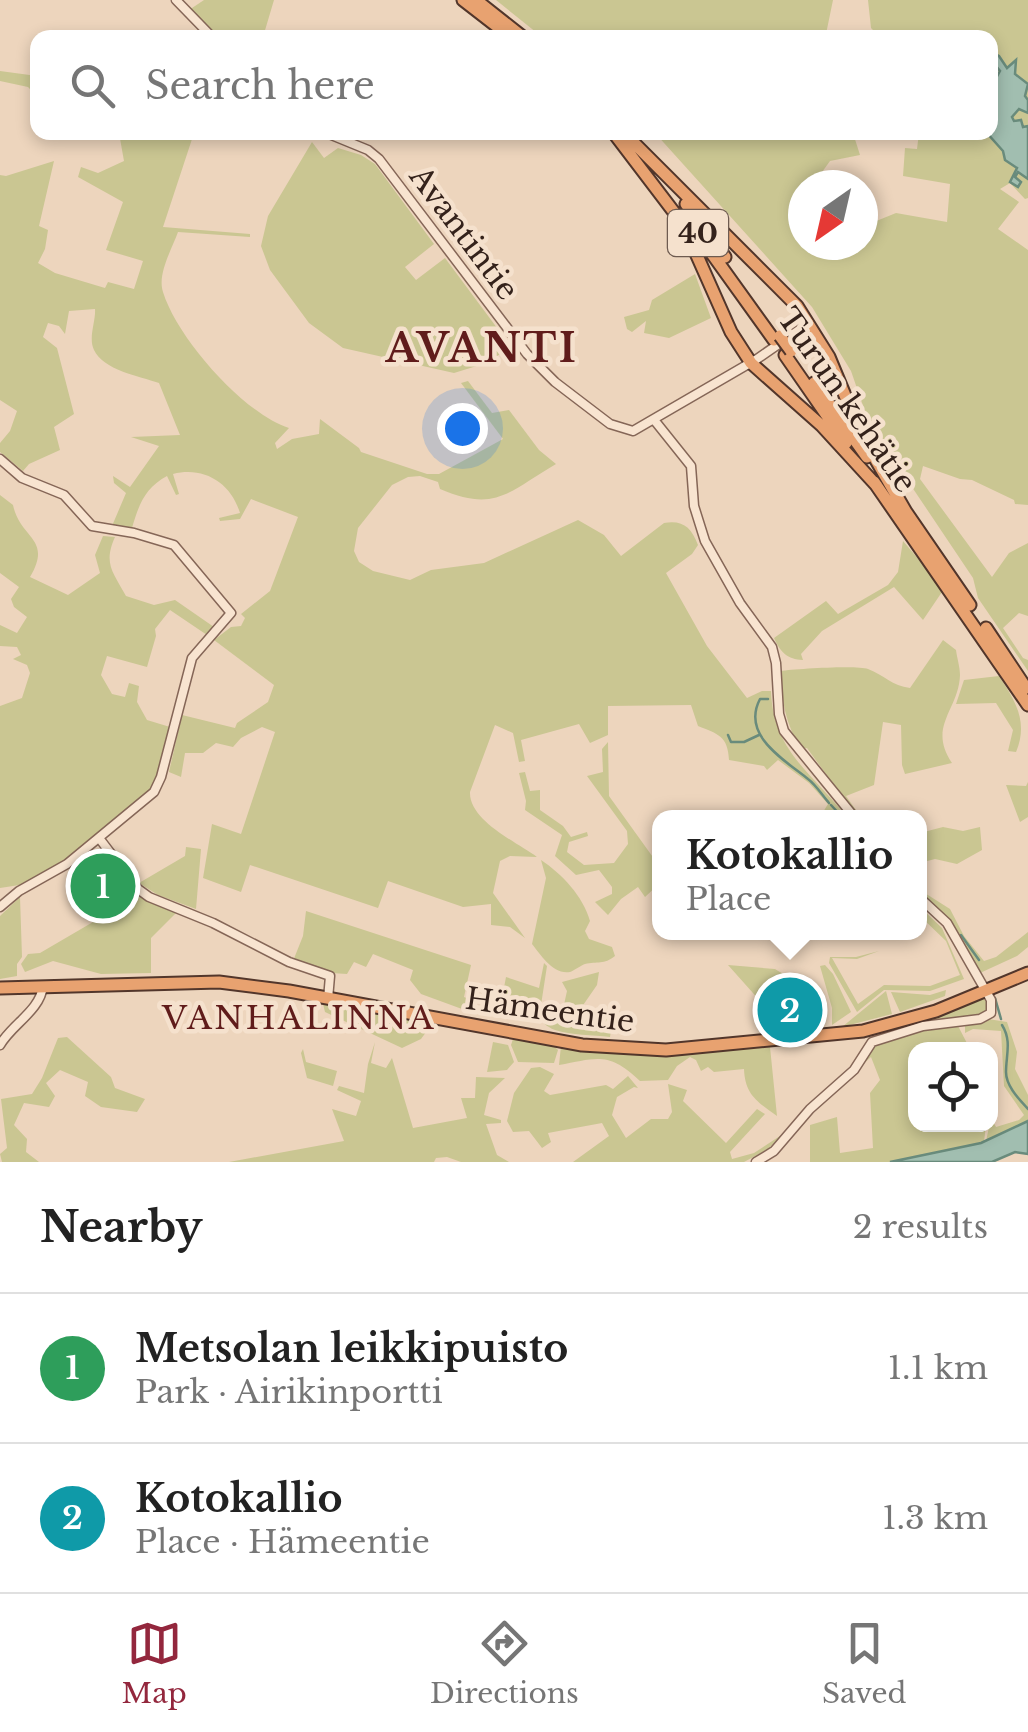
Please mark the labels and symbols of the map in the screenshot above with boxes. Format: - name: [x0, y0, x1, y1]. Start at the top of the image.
- street label: Avantintie: [401, 158, 526, 307]
- north arrow: [788, 170, 878, 260]
- road number: 40: [668, 210, 728, 256]
- street label: Turun kehätie: [770, 301, 924, 499]
- district label: AVANTI: [384, 323, 579, 373]
- your location: [437, 403, 488, 454]
- pin: 1: [70, 848, 136, 924]
- pin: 2: [758, 972, 822, 1048]
- street label: Hämeentie: [463, 980, 637, 1040]
- district label: VANHALINNA: [161, 998, 436, 1038]

